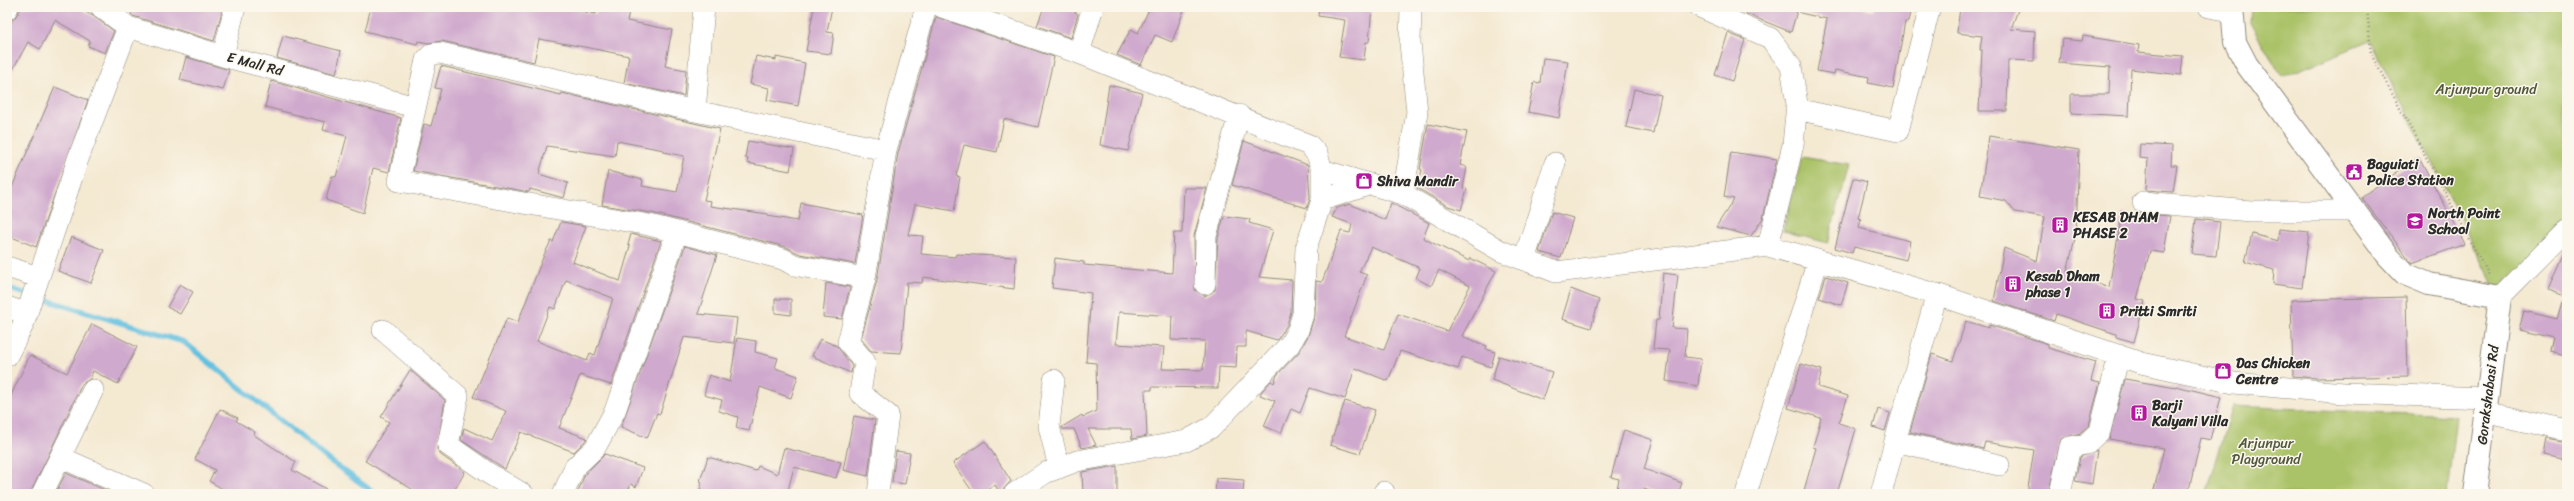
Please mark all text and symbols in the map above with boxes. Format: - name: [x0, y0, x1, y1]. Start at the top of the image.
- street label: E Mall Rd: [224, 45, 288, 84]
- park label: Arjunpur ground: [2434, 77, 2538, 102]
- place label: Baguiati Police Station: [2367, 152, 2454, 193]
- public building icon: Baguiati Police Station: [2344, 162, 2364, 182]
- place label: Shiva Mandir: [1376, 169, 1459, 194]
- shop icon: Shiva Mandir: [1354, 171, 1374, 191]
- place label: North Point School: [2427, 201, 2501, 242]
- place label: KESAB DHAM PHASE 2: [2072, 205, 2159, 246]
- school or university icon: North Point School: [2405, 211, 2425, 231]
- building icon: KESAB DHAM PHASE 2: [2050, 215, 2070, 235]
- place label: Kesab Dham phase 1: [2025, 264, 2100, 305]
- building icon: Kesab Dham phase 1: [2003, 274, 2023, 294]
- place label: Pritti Smriti: [2120, 299, 2197, 324]
- building icon: Pritti Smriti: [2097, 301, 2117, 321]
- street label: Gorakshabasi Rd: [2470, 342, 2507, 446]
- place label: Das Chicken Centre: [2235, 351, 2311, 392]
- shop icon: Das Chicken Centre: [2213, 361, 2233, 381]
- place label: Barji Kalyani Villa: [2151, 393, 2229, 434]
- building icon: Barji Kalyani Villa: [2129, 403, 2149, 423]
- park label: Arjunpur Playground: [2231, 431, 2302, 472]

